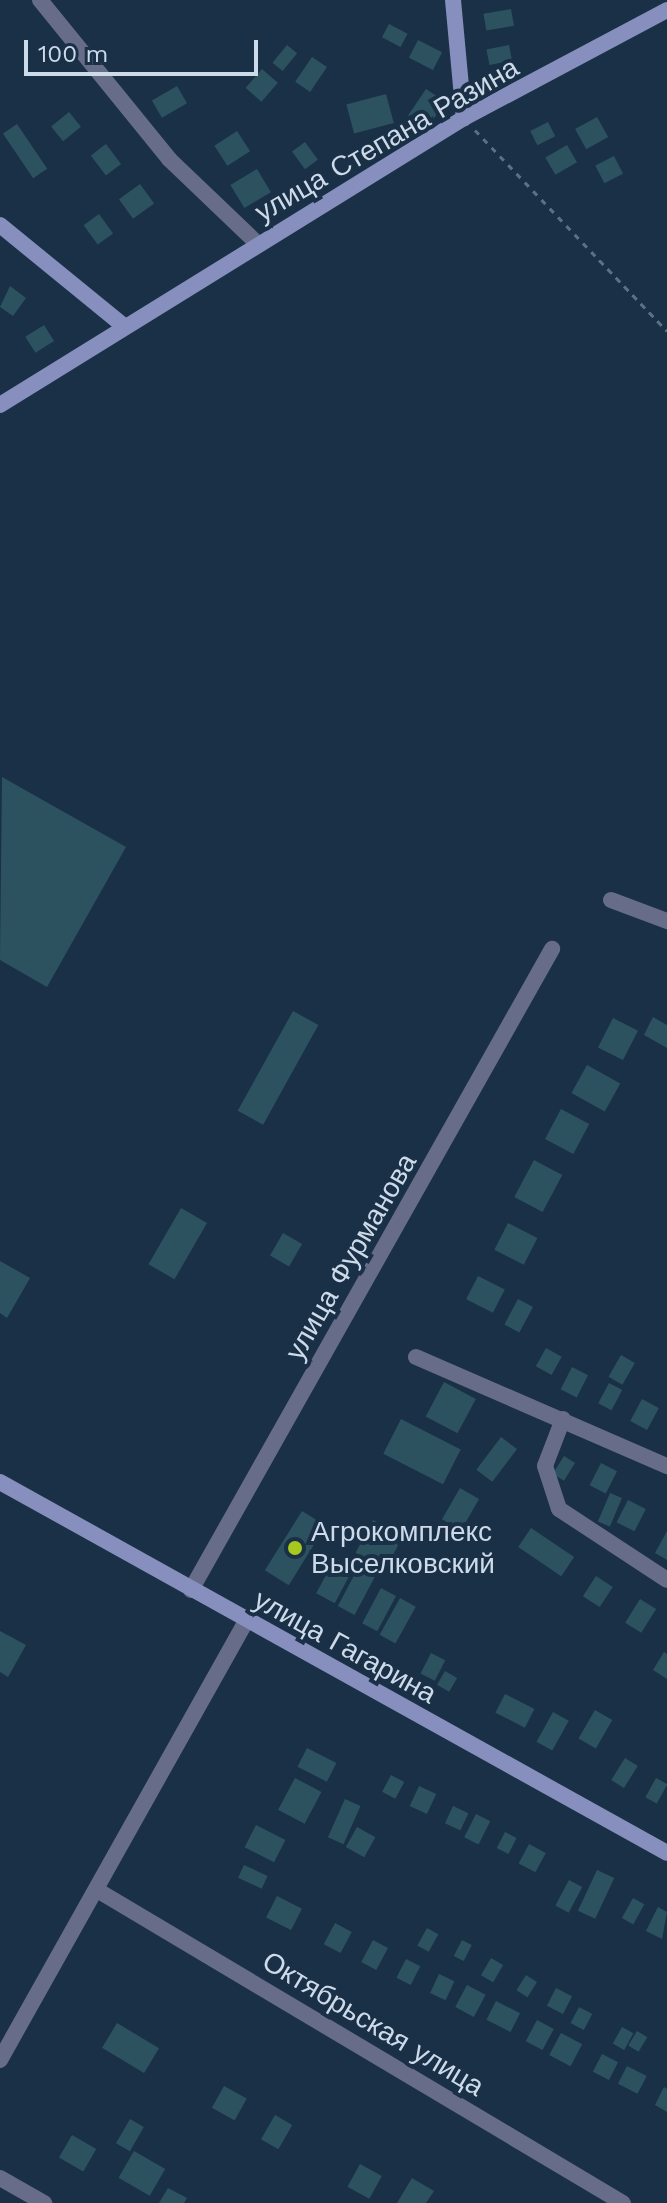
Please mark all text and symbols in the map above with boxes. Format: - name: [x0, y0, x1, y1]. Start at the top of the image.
- scale bar: [28, 24, 262, 74]
- text: 100 m: [38, 40, 108, 68]
- street label: улица Степана Разина: [249, 51, 525, 229]
- street label: улица Фурманова: [278, 1148, 424, 1366]
- place label: Агрокомплекс Выселковский: [311, 1515, 495, 1581]
- marker: Агрокомплекс Выселковский: [286, 1539, 304, 1557]
- street label: улица Гагарина: [248, 1583, 442, 1711]
- street label: Октябрьская улица: [256, 1945, 490, 2103]

